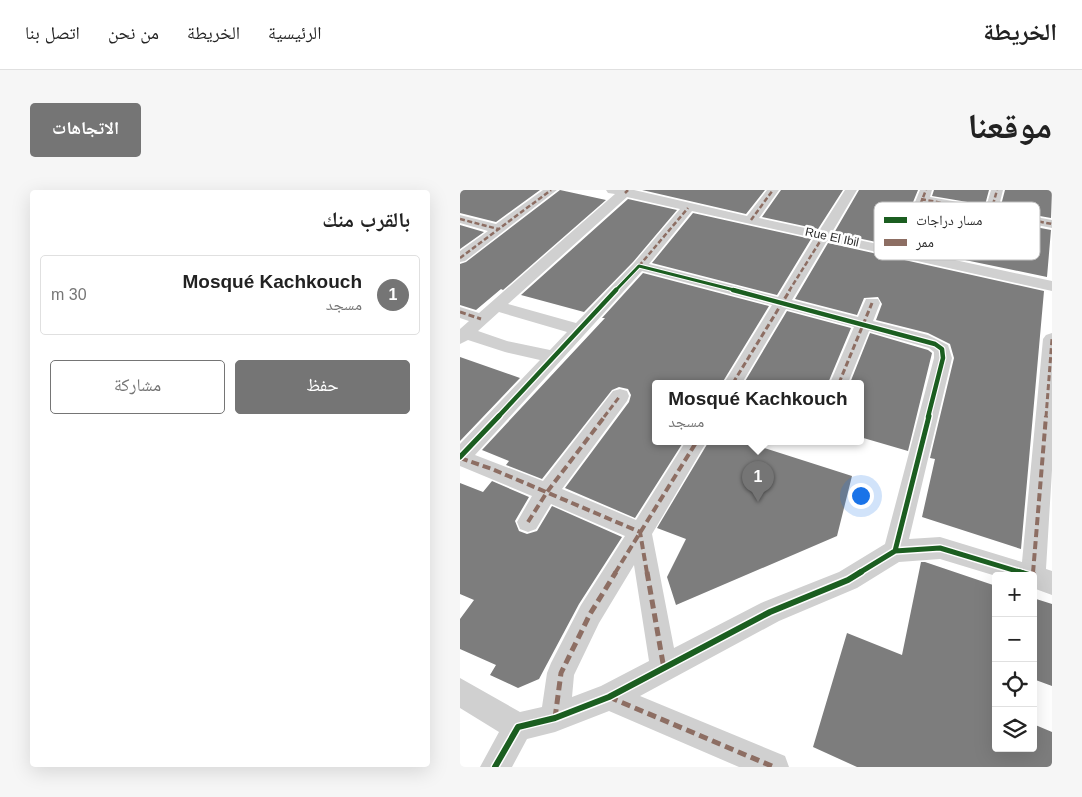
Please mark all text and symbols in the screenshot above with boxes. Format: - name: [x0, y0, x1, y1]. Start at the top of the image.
- text: الخريطة: [983, 18, 1057, 45]
- text: اتصل بنا: [25, 23, 80, 43]
- text: من نحن: [108, 23, 159, 43]
- text: الخريطة: [187, 23, 240, 43]
- text: الرئيسية: [268, 23, 321, 43]
- button: الاتجاهات: [30, 103, 141, 157]
- text: موقعنا: [967, 106, 1052, 145]
- legend: [874, 202, 1040, 260]
- text: بالقرب منك: [322, 208, 410, 231]
- text: مسار دراجات: [916, 212, 982, 229]
- street label: Rue El Ibil: [804, 224, 860, 250]
- text: ممر: [915, 234, 934, 251]
- text: Mosqué Kachkouch: [183, 271, 362, 292]
- text: 30 m: [51, 286, 87, 303]
- text: 1: [389, 286, 397, 303]
- text: مسجد: [326, 296, 362, 313]
- button: مشاركة: [50, 360, 225, 414]
- button: حفظ: [235, 360, 410, 414]
- popup: [652, 380, 864, 445]
- text: Mosqué Kachkouch: [668, 388, 848, 409]
- text: مسجد: [668, 413, 704, 430]
- pin: 1: [742, 461, 774, 502]
- your location: [848, 483, 874, 509]
- map controls: [992, 572, 1037, 752]
- button: +: [992, 572, 1037, 617]
- button: −: [992, 617, 1037, 662]
- button: locate: [992, 662, 1037, 707]
- button: layers: [992, 707, 1037, 752]

